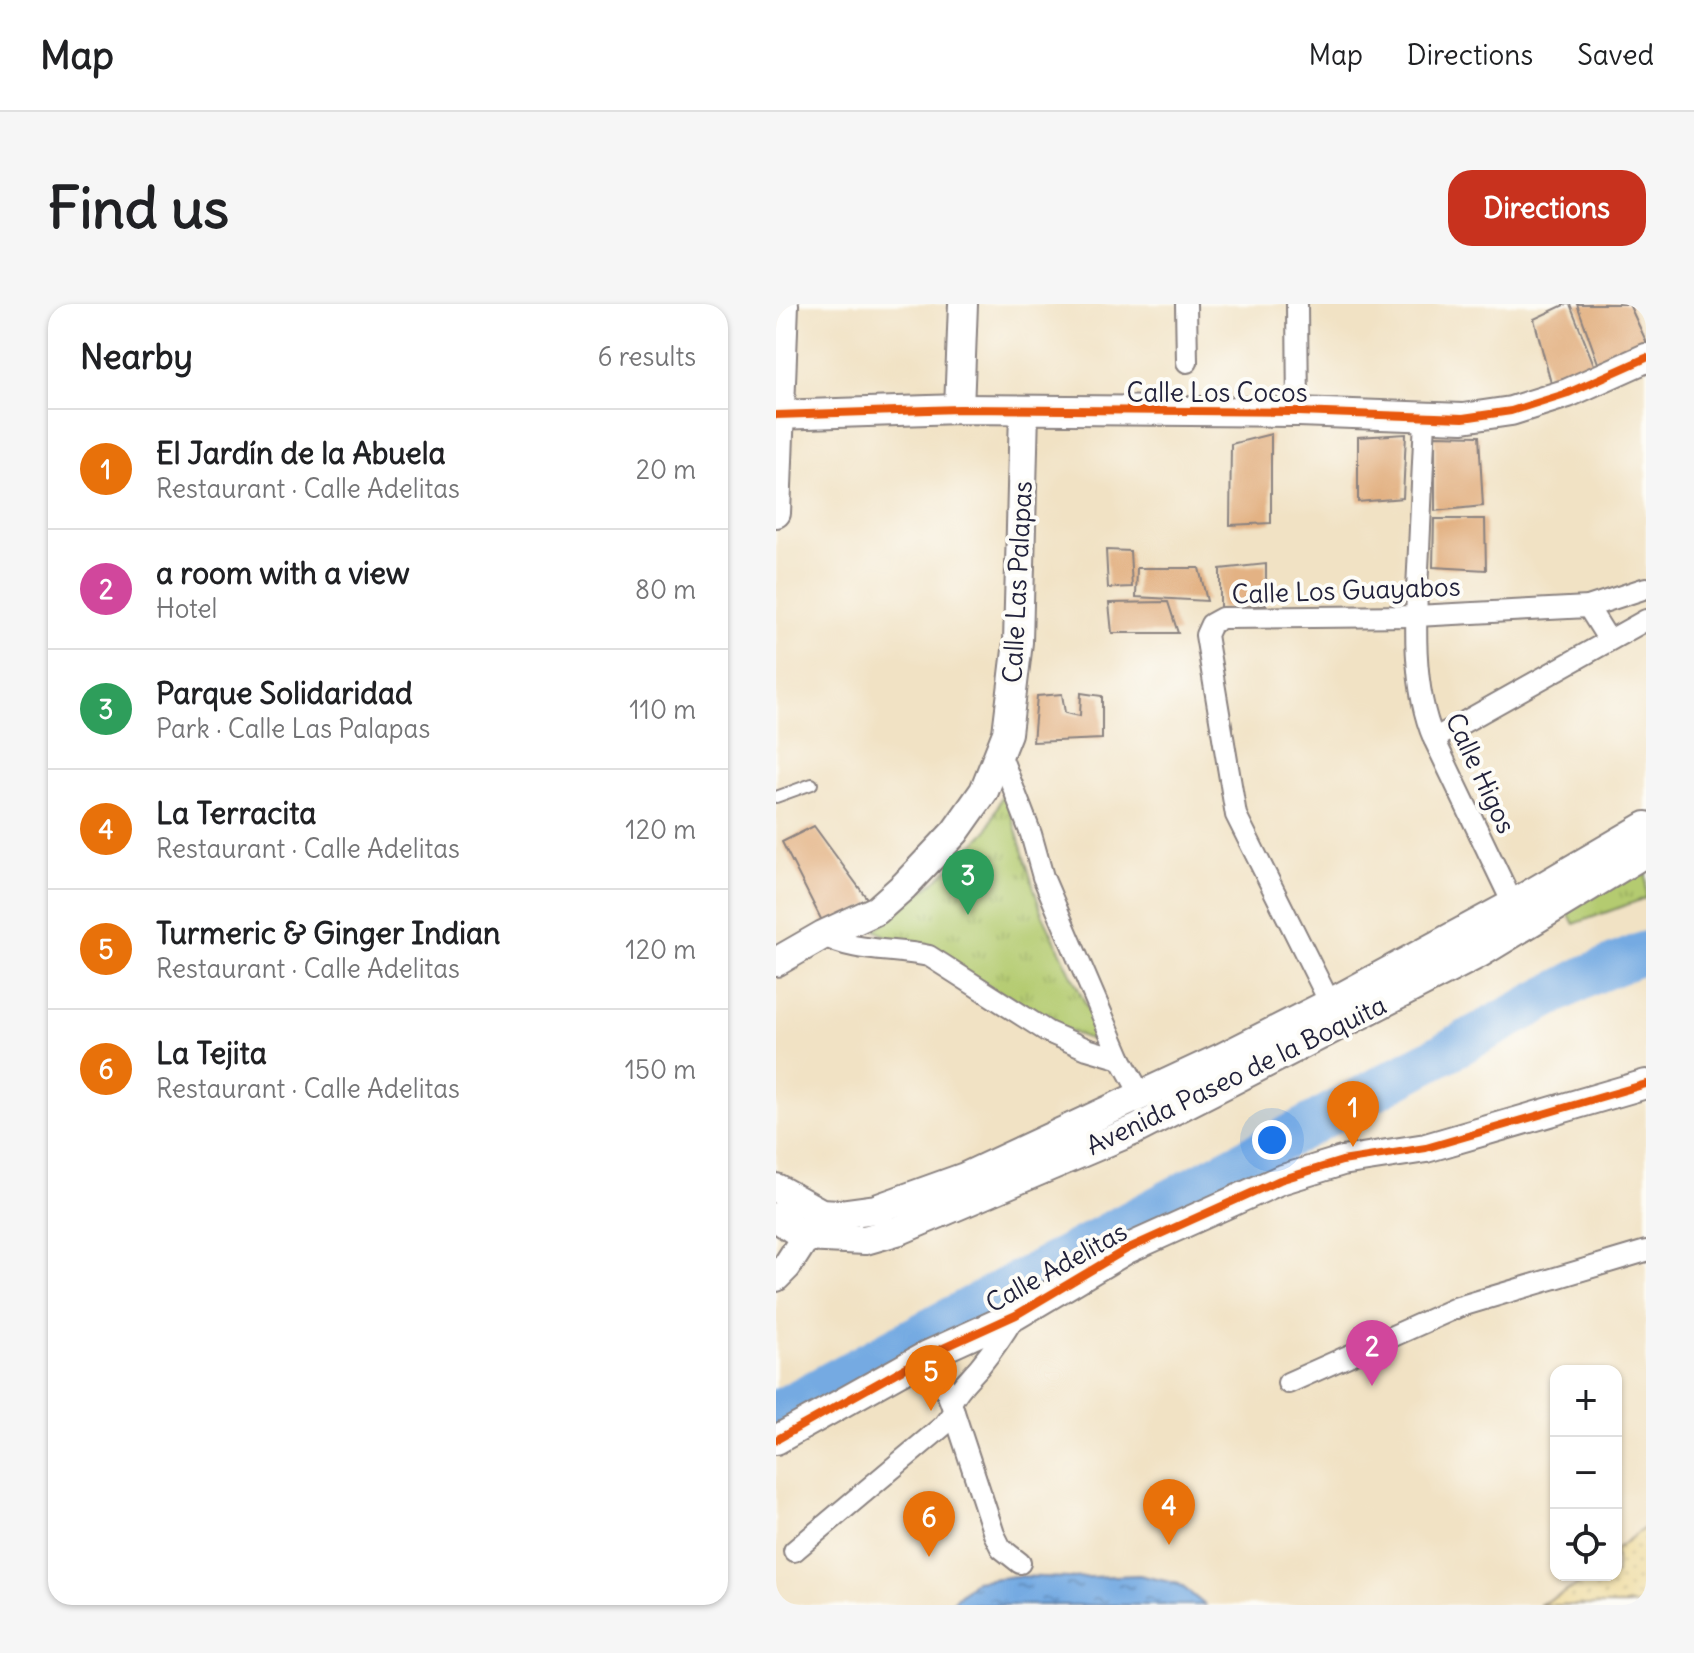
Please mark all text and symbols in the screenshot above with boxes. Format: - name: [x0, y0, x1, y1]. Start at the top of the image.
- text: Map: [40, 32, 114, 79]
- text: Map: [1308, 37, 1363, 73]
- text: Directions: [1407, 37, 1533, 73]
- text: Saved: [1577, 37, 1654, 73]
- button: Directions: [1448, 170, 1646, 246]
- text: Find us: [48, 173, 229, 243]
- text: Nearby: [80, 335, 193, 378]
- text: 6 results: [598, 340, 696, 373]
- street label: Calle Los Cocos: [1127, 376, 1307, 409]
- text: El Jardín de la Abuela: [156, 434, 446, 472]
- text: 1: [101, 453, 111, 486]
- text: 20 m: [636, 453, 696, 486]
- text: Restaurant · Calle Adelitas: [156, 472, 460, 505]
- street label: Calle Las Palapas: [995, 480, 1039, 684]
- text: a room with a view: [156, 554, 410, 592]
- street label: Calle Los Guayabos: [1231, 570, 1461, 610]
- text: 2: [99, 573, 113, 606]
- text: 80 m: [635, 573, 696, 606]
- text: Hotel: [156, 592, 217, 625]
- text: Parque Solidaridad: [156, 674, 413, 712]
- text: 3: [99, 693, 113, 726]
- text: 110 m: [629, 693, 696, 726]
- street label: Calle Higos: [1439, 708, 1523, 838]
- text: Park · Calle Las Palapas: [156, 712, 430, 745]
- text: La Terracita: [156, 794, 317, 832]
- text: 4: [98, 813, 114, 846]
- text: 120 m: [625, 813, 696, 846]
- text: Restaurant · Calle Adelitas: [156, 832, 460, 865]
- pin: 3: [942, 849, 994, 915]
- text: Turmeric & Ginger Indian: [156, 914, 500, 952]
- text: 5: [99, 933, 113, 966]
- text: 120 m: [625, 933, 696, 966]
- text: Restaurant · Calle Adelitas: [156, 952, 460, 985]
- street label: Avenida Paseo de la Boquita: [1081, 988, 1391, 1162]
- text: La Tejita: [156, 1034, 267, 1072]
- text: 6: [98, 1053, 114, 1086]
- text: 150 m: [625, 1053, 696, 1086]
- text: Restaurant · Calle Adelitas: [156, 1072, 460, 1105]
- pin: 1: [1327, 1081, 1379, 1147]
- your location: [1252, 1120, 1292, 1160]
- street label: Calle Adelitas: [980, 1215, 1132, 1319]
- pin: 2: [1346, 1320, 1398, 1386]
- pin: 5: [905, 1345, 957, 1411]
- map controls: [1550, 1365, 1622, 1581]
- button: +: [1550, 1365, 1622, 1437]
- button: −: [1550, 1437, 1622, 1509]
- pin: 4: [1143, 1479, 1195, 1545]
- pin: 6: [903, 1491, 955, 1557]
- button: locate: [1550, 1509, 1622, 1581]

